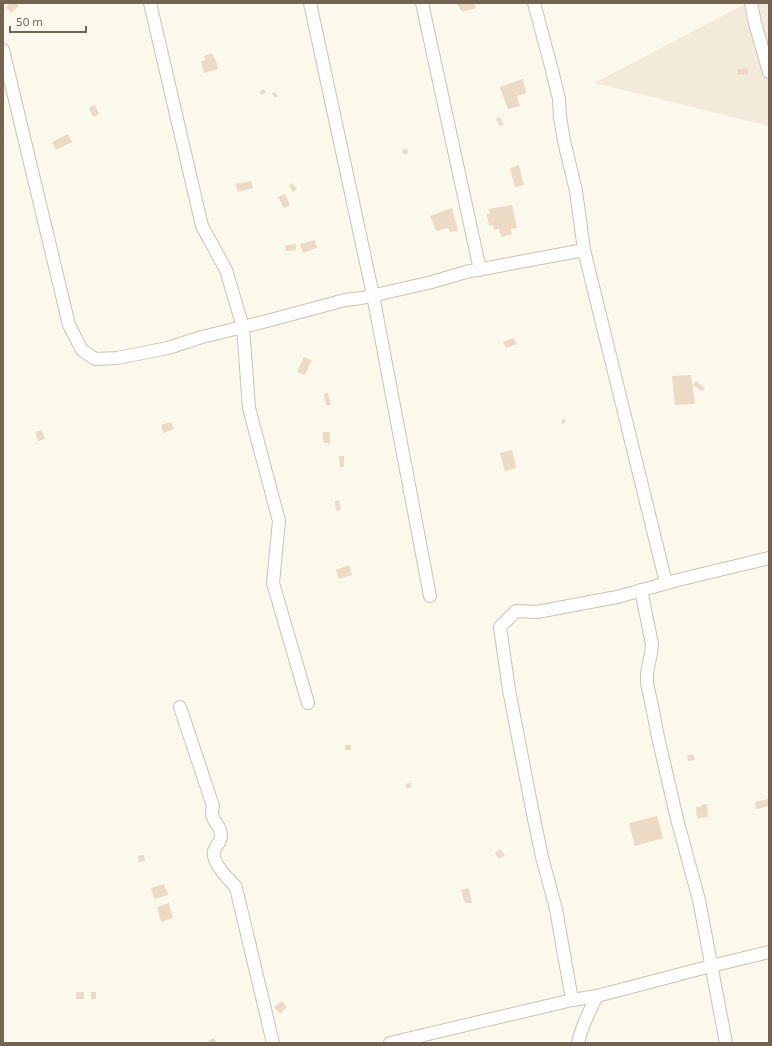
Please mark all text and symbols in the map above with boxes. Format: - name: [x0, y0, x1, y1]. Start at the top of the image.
- scale bar: [10, 8, 86, 34]
- text: 50 m: [16, 14, 43, 28]

